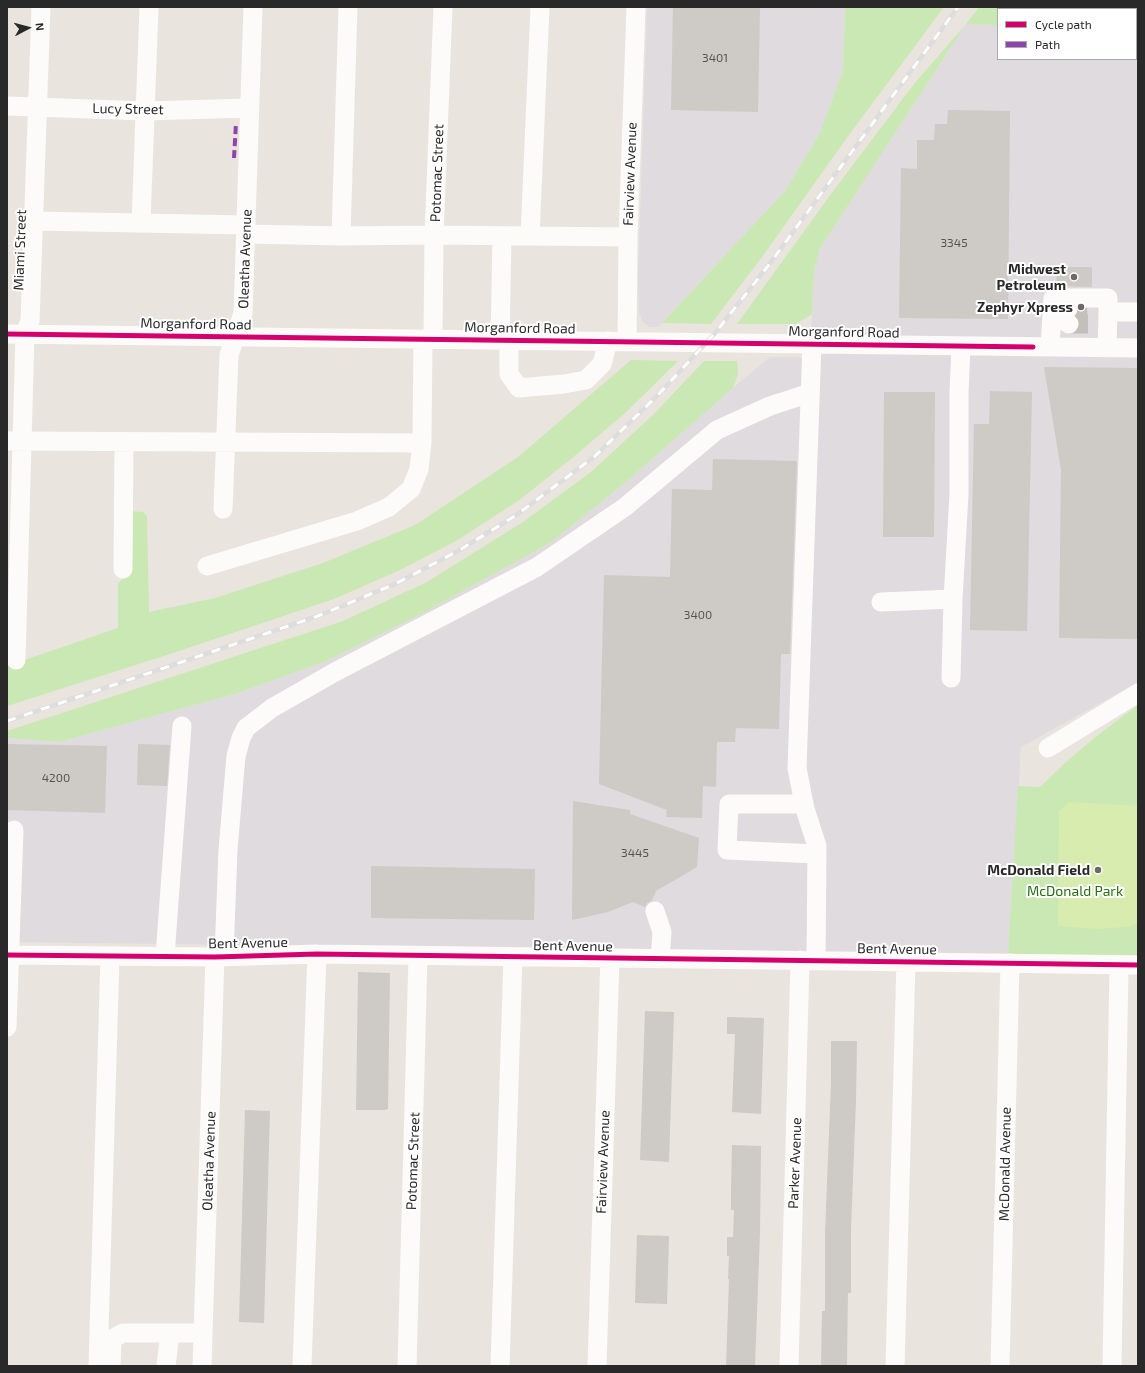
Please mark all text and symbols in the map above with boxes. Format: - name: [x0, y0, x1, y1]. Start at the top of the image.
- north arrow: [8, 8, 48, 48]
- legend: [997, 8, 1137, 60]
- text: Cycle path: [1035, 17, 1092, 31]
- text: N: [34, 22, 47, 31]
- text: Path: [1035, 37, 1060, 51]
- house number: 3401: [702, 51, 728, 65]
- street label: Lucy Street: [92, 100, 164, 118]
- street label: Fairview Avenue: [620, 122, 640, 226]
- street label: Potomac Street: [427, 124, 447, 222]
- street label: Miami Street: [10, 209, 30, 291]
- street label: Oleatha Avenue: [235, 209, 255, 309]
- house number: 3345: [940, 236, 968, 250]
- place label: Midwest Petroleum: [997, 261, 1066, 294]
- marker: Midwest Petroleum: [1069, 272, 1079, 282]
- place label: Zephyr Xpress: [977, 299, 1073, 315]
- marker: Zephyr Xpress: [1076, 302, 1086, 312]
- street label: Morganford Road: [140, 315, 252, 333]
- street label: Morganford Road: [464, 319, 576, 337]
- street label: Morganford Road: [788, 323, 900, 341]
- house number: 3400: [684, 608, 712, 622]
- house number: 4200: [42, 771, 70, 785]
- house number: 3445: [621, 846, 649, 860]
- place label: McDonald Field: [987, 862, 1090, 878]
- marker: McDonald Field: [1093, 865, 1103, 875]
- park label: McDonald Park: [1027, 883, 1123, 899]
- street label: Bent Avenue: [208, 934, 288, 952]
- street label: Bent Avenue: [533, 937, 613, 955]
- street label: Bent Avenue: [857, 940, 937, 958]
- street label: McDonald Avenue: [996, 1107, 1014, 1221]
- street label: Fairview Avenue: [593, 1110, 613, 1214]
- street label: Oleatha Avenue: [199, 1111, 219, 1211]
- street label: Potomac Street: [403, 1112, 423, 1210]
- street label: Parker Avenue: [785, 1117, 805, 1209]

